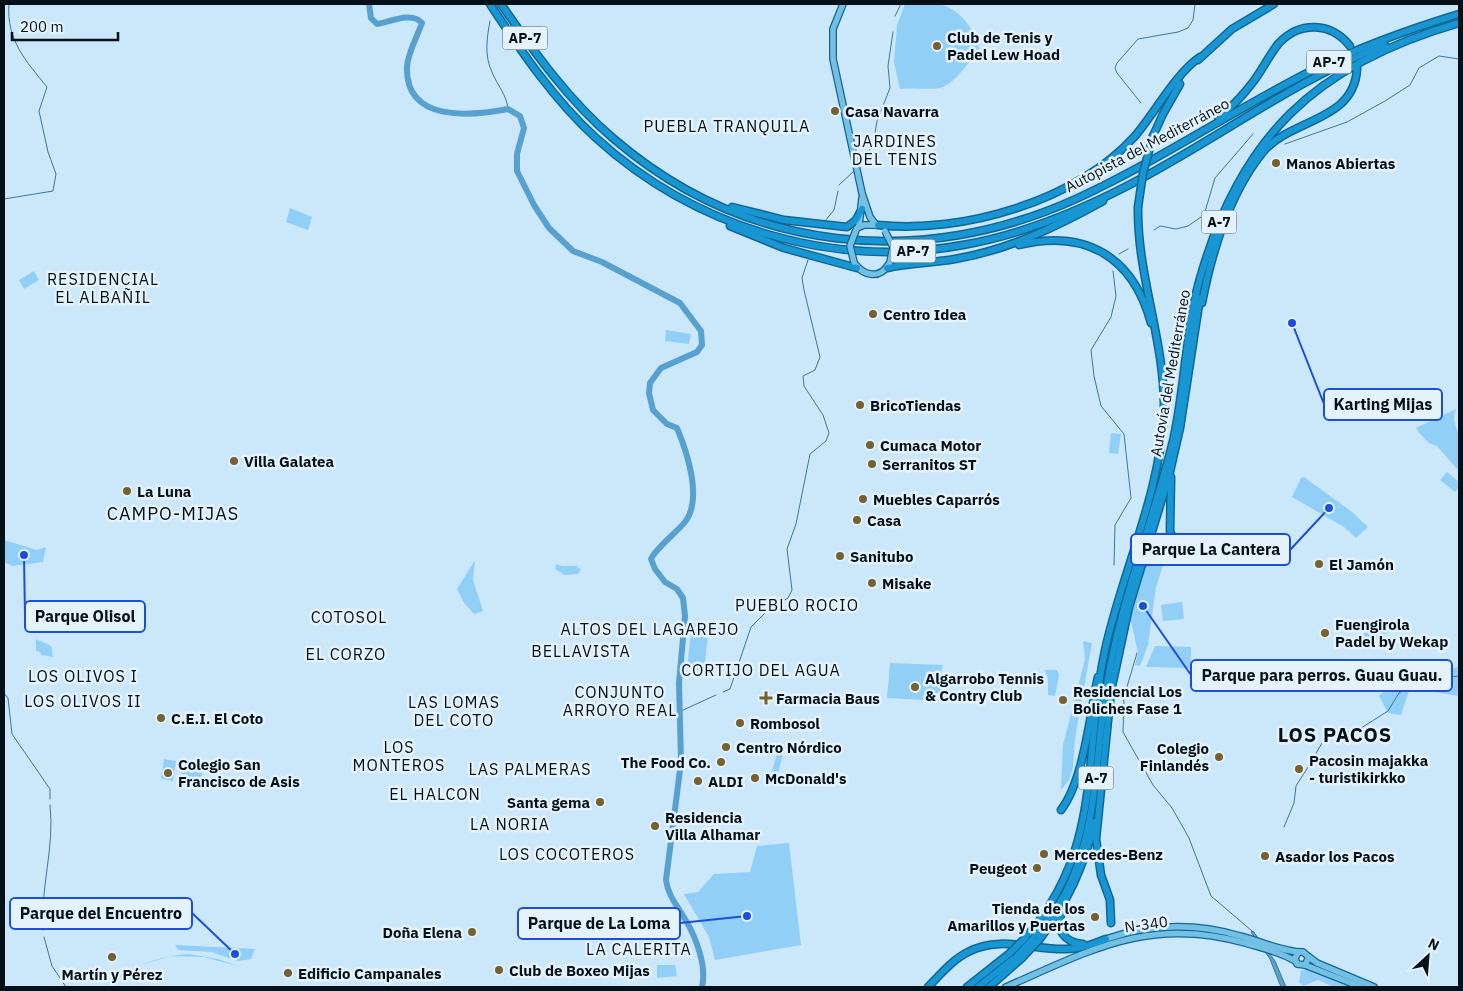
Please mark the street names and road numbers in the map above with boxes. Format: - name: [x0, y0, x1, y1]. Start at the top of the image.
- road number: AP-7: [502, 26, 548, 49]
- road number: AP-7: [1306, 51, 1352, 74]
- street label: Autopista del Mediterráneo: [1062, 94, 1232, 196]
- road number: A-7: [1202, 210, 1236, 233]
- road number: AP-7: [890, 240, 936, 262]
- street label: Autovía del Mediterráneo: [1146, 288, 1194, 458]
- road number: A-7: [1078, 766, 1114, 790]
- street label: N-340: [1123, 912, 1169, 936]

